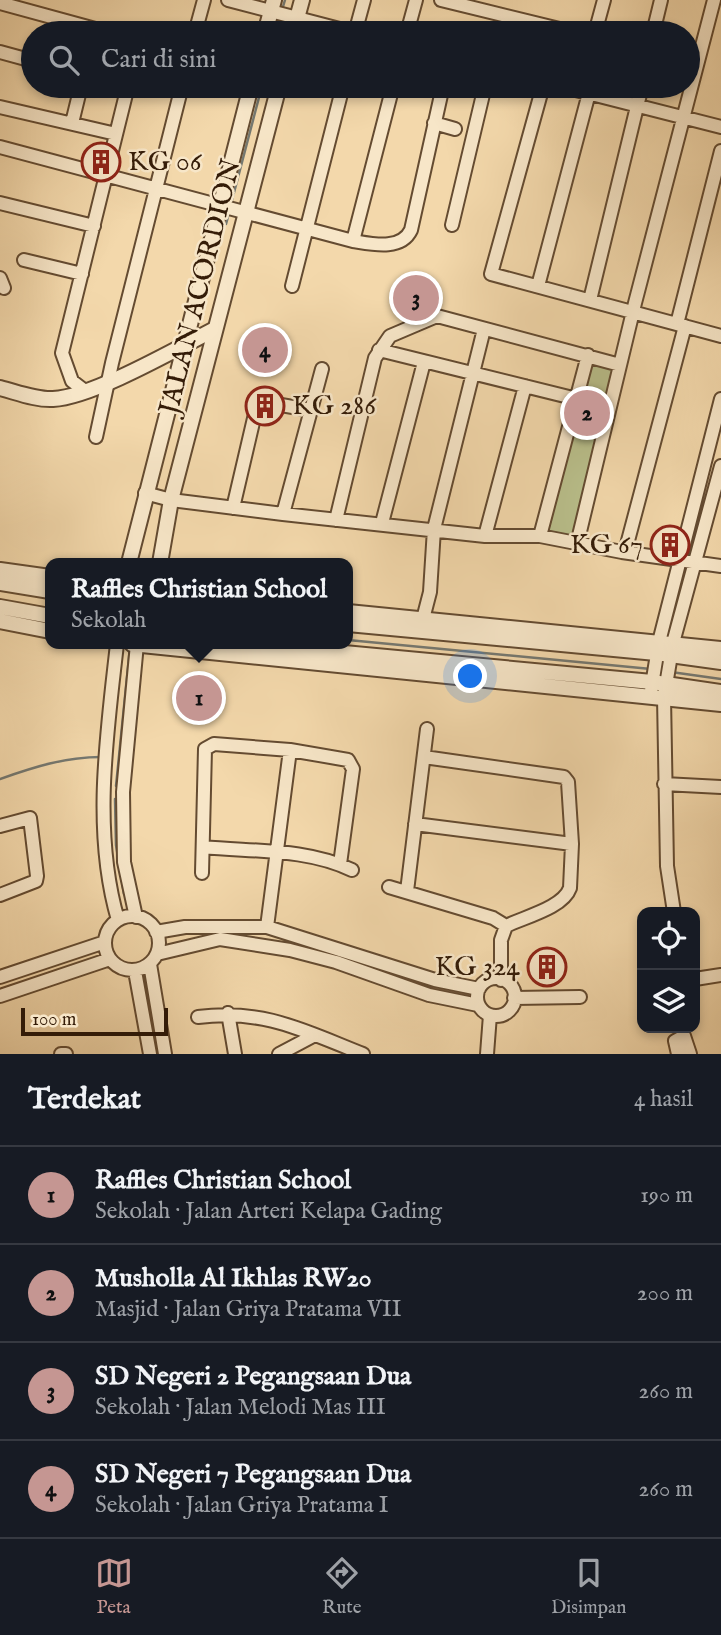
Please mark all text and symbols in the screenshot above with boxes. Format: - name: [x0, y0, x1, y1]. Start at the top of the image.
- search box: [21, 21, 700, 98]
- icon: search: [45, 41, 83, 79]
- text: Cari di sini: [101, 43, 216, 76]
- building icon: KG 06: [80, 141, 122, 183]
- place label: KG 06: [128, 145, 203, 180]
- street label: JALAN ACORDION: [152, 155, 250, 421]
- pin: 3: [393, 272, 439, 324]
- pin: 4: [242, 324, 288, 376]
- building icon: KG 286: [244, 385, 286, 427]
- pin: 2: [564, 387, 610, 439]
- place label: KG 286: [292, 389, 377, 424]
- building icon: KG 67: [649, 524, 691, 566]
- place label: KG 67: [570, 528, 643, 563]
- popup: [45, 558, 353, 649]
- text: Raffles Christian School: [71, 573, 327, 606]
- text: Sekolah: [71, 606, 146, 635]
- your location: [453, 659, 487, 693]
- pin: 1: [176, 672, 222, 724]
- map controls: [637, 907, 700, 1033]
- button: locate: [637, 907, 700, 970]
- building icon: KG 324: [526, 946, 568, 988]
- place label: KG 324: [435, 950, 520, 985]
- button: layers: [637, 970, 700, 1033]
- scale bar: [21, 1005, 168, 1037]
- text: 100 m: [32, 1008, 76, 1032]
- text: Terdekat: [28, 1081, 141, 1119]
- text: 4 hasil: [634, 1085, 693, 1114]
- text: Raffles Christian School: [95, 1164, 351, 1197]
- text: 1: [47, 1181, 55, 1210]
- text: 190 m: [640, 1181, 693, 1210]
- text: Sekolah · Jalan Arteri Kelapa Gading: [95, 1197, 442, 1226]
- text: Musholla Al Ikhlas RW20: [95, 1262, 372, 1295]
- text: 2: [46, 1279, 56, 1308]
- text: 200 m: [637, 1279, 693, 1308]
- text: Masjid · Jalan Griya Pratama VII: [95, 1295, 402, 1324]
- text: SD Negeri 2 Pegangsaan Dua: [95, 1360, 411, 1393]
- text: 3: [47, 1377, 55, 1406]
- text: 260 m: [638, 1377, 693, 1406]
- text: Sekolah · Jalan Melodi Mas III: [95, 1393, 386, 1422]
- text: SD Negeri 7 Pegangsaan Dua: [95, 1458, 411, 1491]
- text: 4: [45, 1475, 57, 1504]
- text: 260 m: [638, 1475, 693, 1504]
- text: Sekolah · Jalan Griya Pratama I: [95, 1491, 389, 1520]
- tab: Peta: [95, 1554, 133, 1620]
- tab: Rute: [322, 1554, 362, 1620]
- tab: Disimpan: [551, 1554, 626, 1620]

